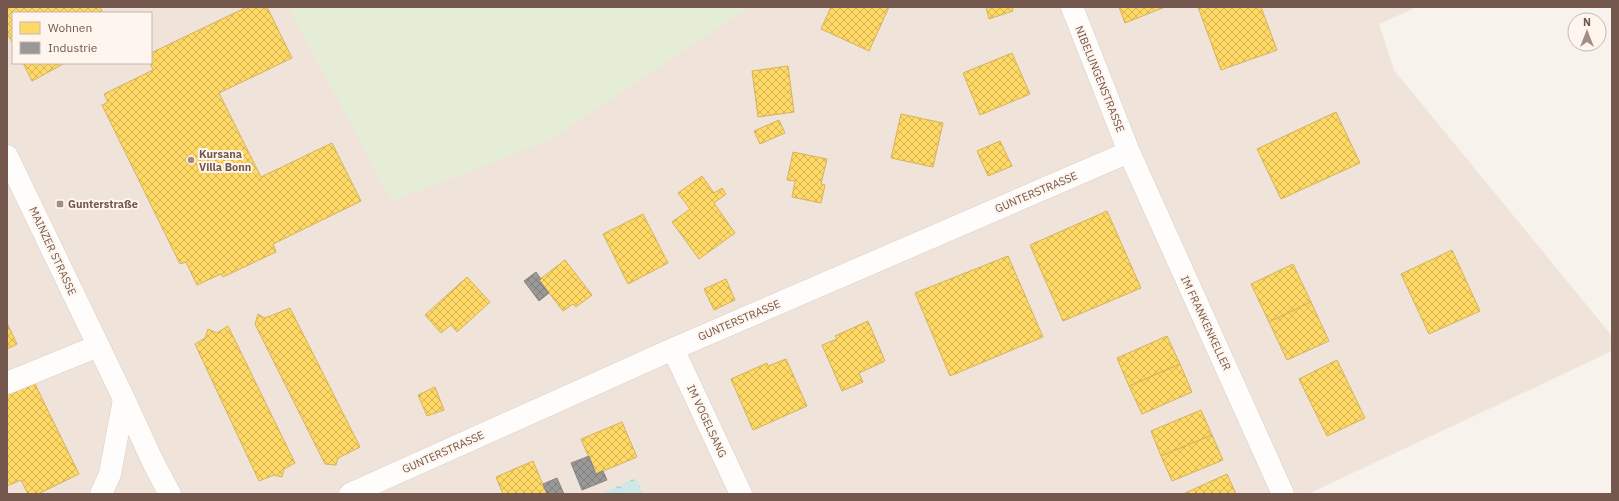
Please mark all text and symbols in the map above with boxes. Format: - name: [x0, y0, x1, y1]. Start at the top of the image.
- legend: [12, 12, 152, 64]
- north arrow: [1567, 12, 1607, 52]
- text: N: [1583, 15, 1591, 29]
- text: Wohnen: [48, 20, 92, 35]
- street label: NIBELUNGENSTRASSE: [1072, 24, 1128, 134]
- text: Industrie: [48, 40, 98, 55]
- place label: Kursana Villa Bonn: [199, 147, 251, 174]
- marker: Kursana Villa Bonn: [186, 155, 196, 165]
- street label: GUNTERSTRASSE: [993, 168, 1079, 216]
- place label: Gunterstraße: [68, 197, 138, 211]
- marker: Gunterstraße: [55, 199, 65, 209]
- street label: MAINZER STRASSE: [26, 204, 80, 298]
- street label: IM FRANKENKELLER: [1178, 273, 1234, 373]
- street label: GUNTERSTRASSE: [696, 296, 782, 344]
- street label: IM VOGELSANG: [684, 382, 730, 460]
- street label: GUNTERSTRASSE: [400, 428, 486, 476]

